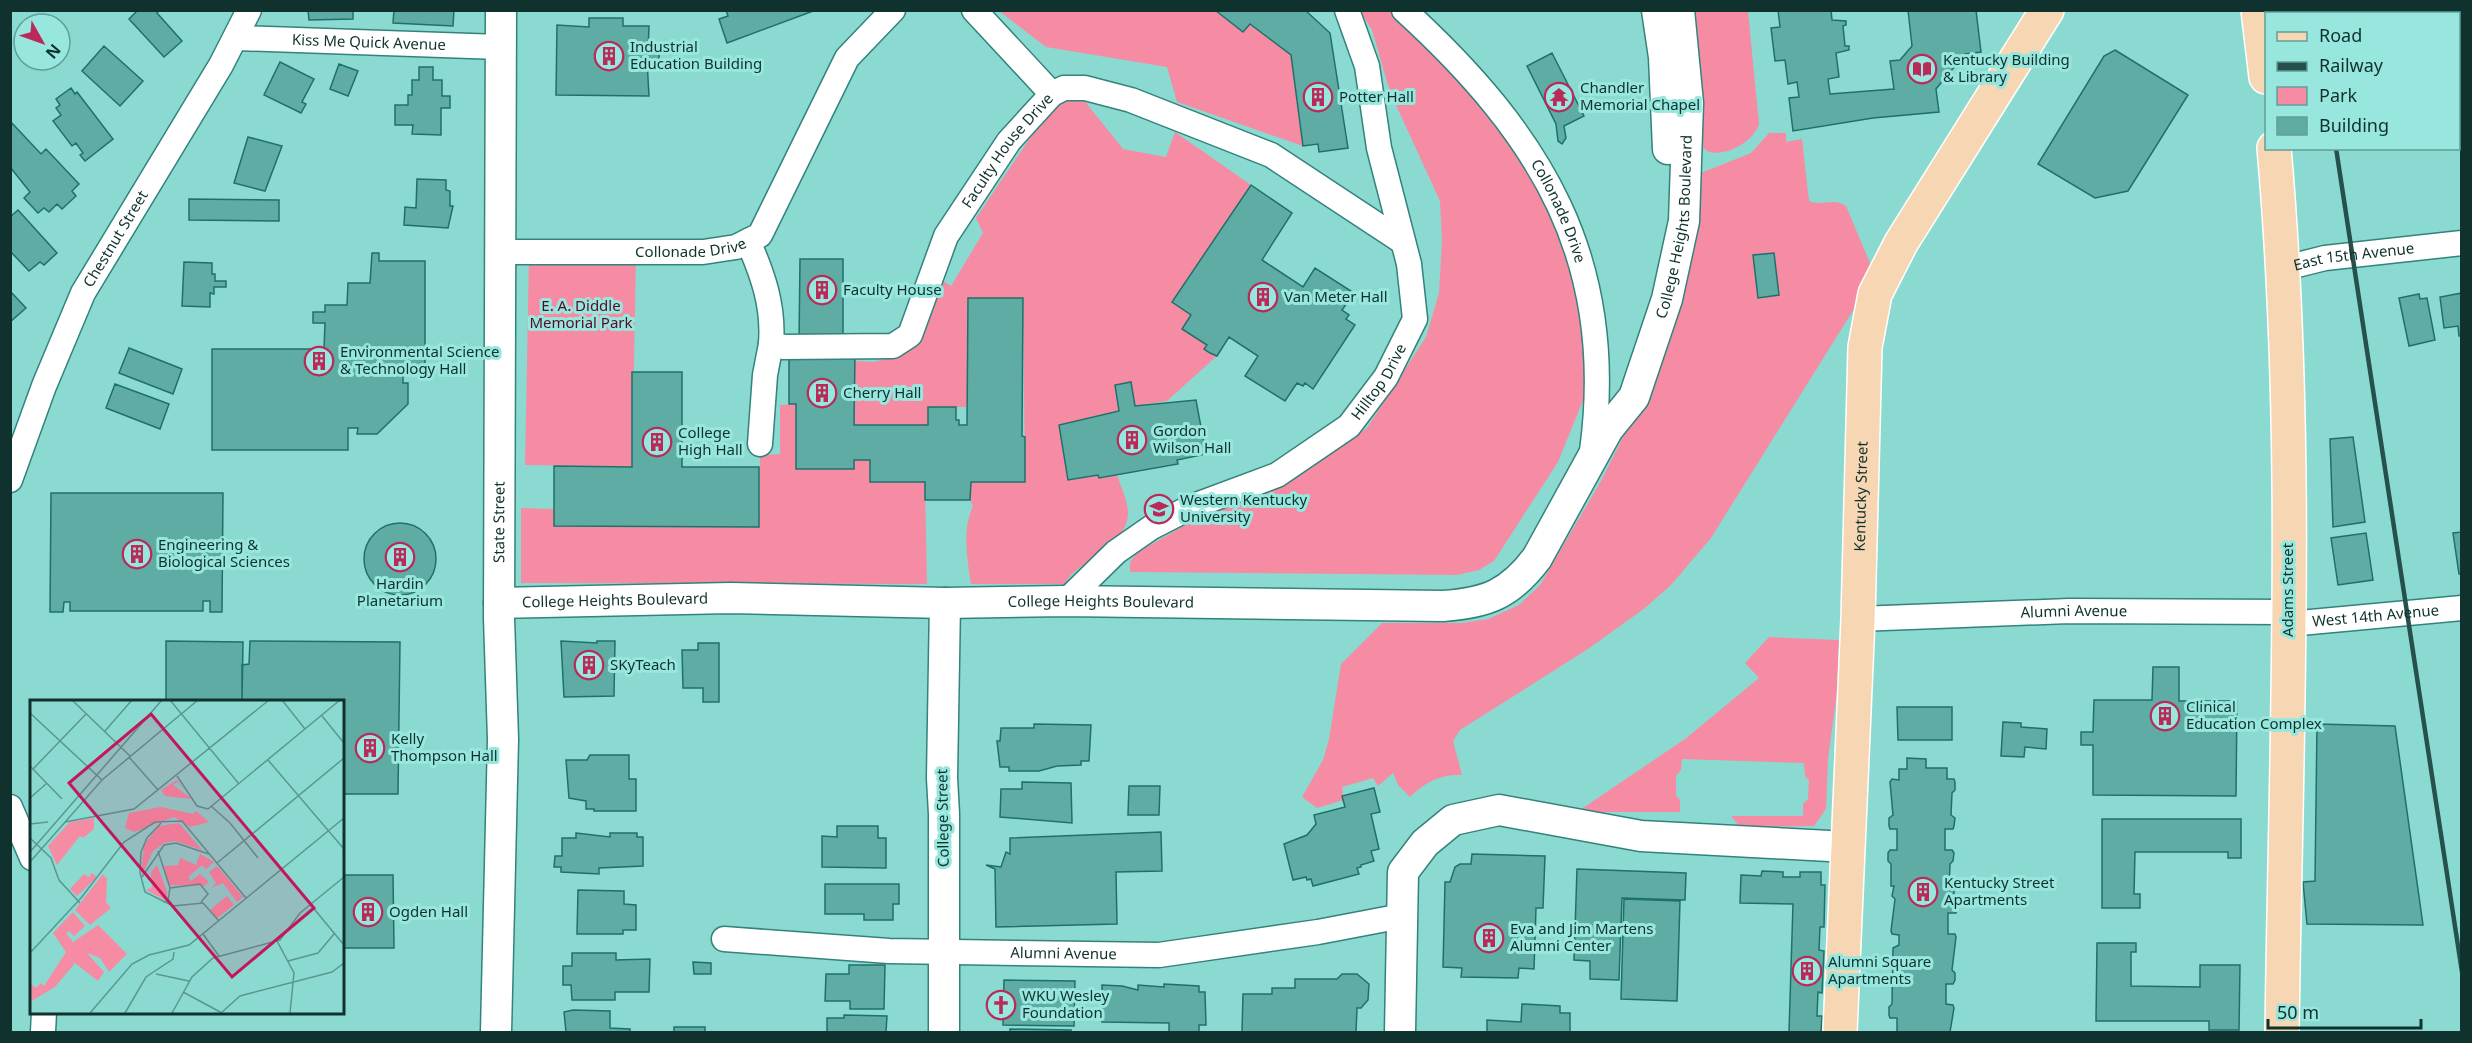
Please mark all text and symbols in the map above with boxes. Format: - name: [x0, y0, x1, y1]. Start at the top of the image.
- north arrow: [12, 12, 72, 72]
- legend: [2265, 12, 2460, 150]
- text: Road: [2319, 23, 2362, 47]
- street label: Kiss Me Quick Avenue: [292, 29, 446, 54]
- place label: Industrial Education Building: [630, 36, 762, 73]
- text: N: [41, 40, 66, 64]
- building icon: Industrial Education Building: [593, 40, 625, 72]
- place label: Kentucky Building & Library: [1943, 49, 2070, 86]
- library icon: Kentucky Building & Library: [1906, 53, 1938, 85]
- text: Railway: [2319, 53, 2384, 77]
- place label: Chandler Memorial Chapel: [1580, 77, 1700, 114]
- building icon: Potter Hall: [1302, 81, 1334, 113]
- temple icon: Chandler Memorial Chapel: [1543, 81, 1575, 113]
- text: Park: [2319, 83, 2357, 107]
- place label: Potter Hall: [1339, 86, 1414, 106]
- street label: Faculty House Drive: [956, 88, 1057, 211]
- text: Building: [2319, 113, 2389, 137]
- street label: College Heights Boulevard: [1650, 134, 1696, 321]
- street label: Collonade Drive: [1527, 155, 1591, 265]
- street label: Chestnut Street: [78, 186, 152, 291]
- street label: Collonade Drive: [635, 232, 749, 261]
- street label: East 15th Avenue: [2291, 237, 2415, 275]
- building icon: Faculty House: [806, 274, 838, 306]
- place label: Faculty House: [843, 279, 942, 299]
- building icon: Van Meter Hall: [1247, 281, 1279, 313]
- place label: Van Meter Hall: [1284, 286, 1388, 306]
- park label: E. A. Diddle Memorial Park: [529, 295, 633, 332]
- street label: Hilltop Drive: [1346, 340, 1410, 424]
- place label: Environmental Science & Technology Hall: [340, 341, 499, 378]
- building icon: Environmental Science & Technology Hall: [303, 345, 335, 377]
- building icon: Cherry Hall: [806, 377, 838, 409]
- place label: Cherry Hall: [843, 382, 921, 402]
- place label: Gordon Wilson Hall: [1153, 420, 1231, 457]
- place label: College High Hall: [678, 422, 743, 459]
- building icon: Gordon Wilson Hall: [1116, 424, 1148, 456]
- building icon: College High Hall: [641, 426, 673, 458]
- street label: Kentucky Street: [1849, 440, 1872, 552]
- street label: State Street: [488, 481, 508, 563]
- place label: Western Kentucky University: [1180, 489, 1307, 526]
- school or university icon: Western Kentucky University: [1143, 493, 1175, 525]
- place label: Engineering & Biological Sciences: [158, 534, 290, 571]
- building icon: Engineering & Biological Sciences: [121, 538, 153, 570]
- building icon: Hardin Planetarium: [384, 541, 416, 573]
- street label: Adams Street: [2277, 542, 2297, 637]
- place label: Hardin Planetarium: [357, 573, 443, 610]
- street label: College Heights Boulevard: [522, 587, 708, 612]
- street label: College Heights Boulevard: [1008, 590, 1194, 612]
- street label: West 14th Avenue: [2311, 599, 2440, 631]
- street label: Alumni Avenue: [2020, 600, 2127, 622]
- building icon: SKyTeach: [573, 649, 605, 681]
- place label: SKyTeach: [610, 654, 676, 674]
- place label: Clinical Education Complex: [2186, 696, 2322, 733]
- inset map: [30, 700, 344, 1013]
- building icon: Clinical Education Complex: [2149, 700, 2181, 732]
- place label: Kelly Thompson Hall: [391, 728, 498, 765]
- building icon: Kelly Thompson Hall: [354, 732, 386, 764]
- street label: College Street: [931, 768, 953, 867]
- place label: Kentucky Street Apartments: [1944, 872, 2055, 909]
- building icon: Kentucky Street Apartments: [1907, 876, 1939, 908]
- building icon: Ogden Hall: [352, 896, 384, 928]
- place label: Ogden Hall: [389, 901, 468, 921]
- place label: Eva and Jim Martens Alumni Center: [1510, 918, 1654, 955]
- building icon: Eva and Jim Martens Alumni Center: [1473, 922, 1505, 954]
- street label: Alumni Avenue: [1010, 942, 1117, 963]
- place label: Alumni Square Apartments: [1828, 951, 1931, 988]
- building icon: Alumni Square Apartments: [1791, 955, 1823, 987]
- place label: WKU Wesley Foundation: [1022, 985, 1109, 1022]
- church icon: WKU Wesley Foundation: [985, 989, 1017, 1021]
- scale bar: [2268, 992, 2421, 1030]
- text: 50 m: [2277, 1000, 2319, 1024]

